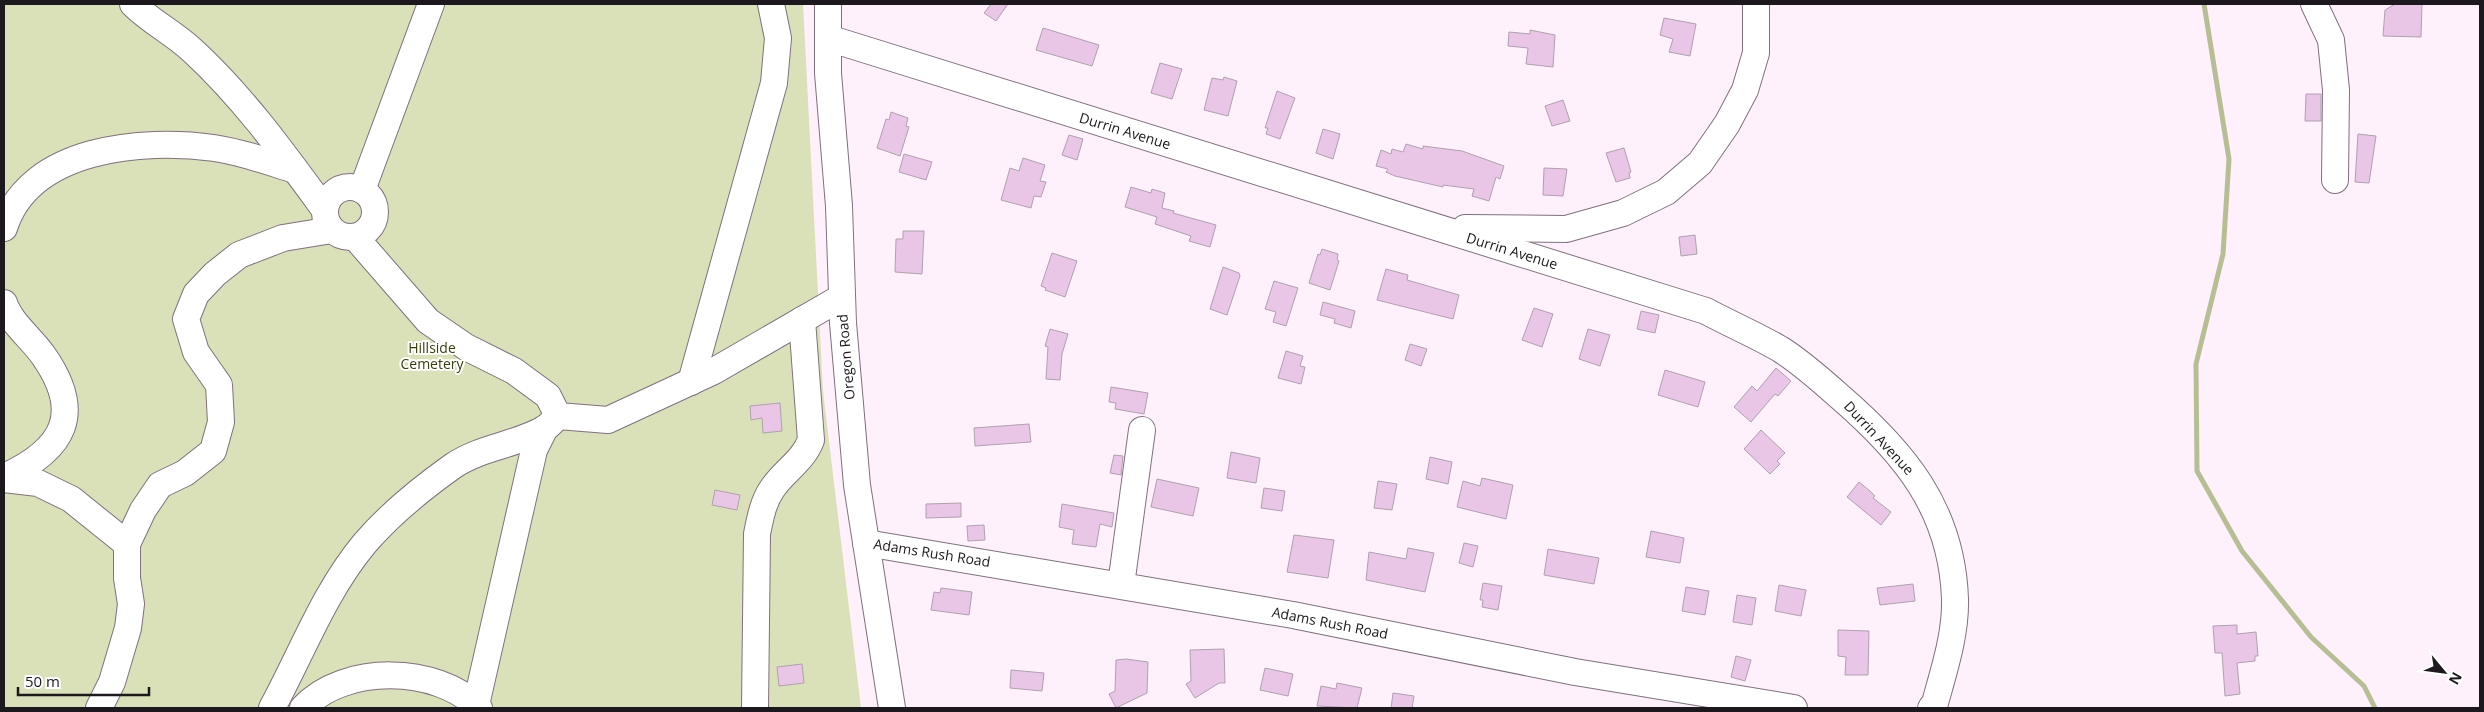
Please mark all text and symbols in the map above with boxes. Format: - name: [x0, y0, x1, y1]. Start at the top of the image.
- street label: Durrin Avenue: [1077, 108, 1173, 153]
- street label: Durrin Avenue: [1464, 228, 1560, 273]
- street label: Oregon Road: [832, 313, 859, 401]
- park label: Hillside Cemetery: [400, 338, 465, 373]
- street label: Durrin Avenue: [1840, 397, 1919, 479]
- street label: Adams Rush Road: [872, 534, 992, 571]
- street label: Adams Rush Road: [1270, 602, 1390, 643]
- north arrow: [2419, 647, 2469, 697]
- scale bar: [18, 664, 149, 696]
- text: N: [2445, 669, 2467, 688]
- text: 50 m: [25, 671, 60, 691]

